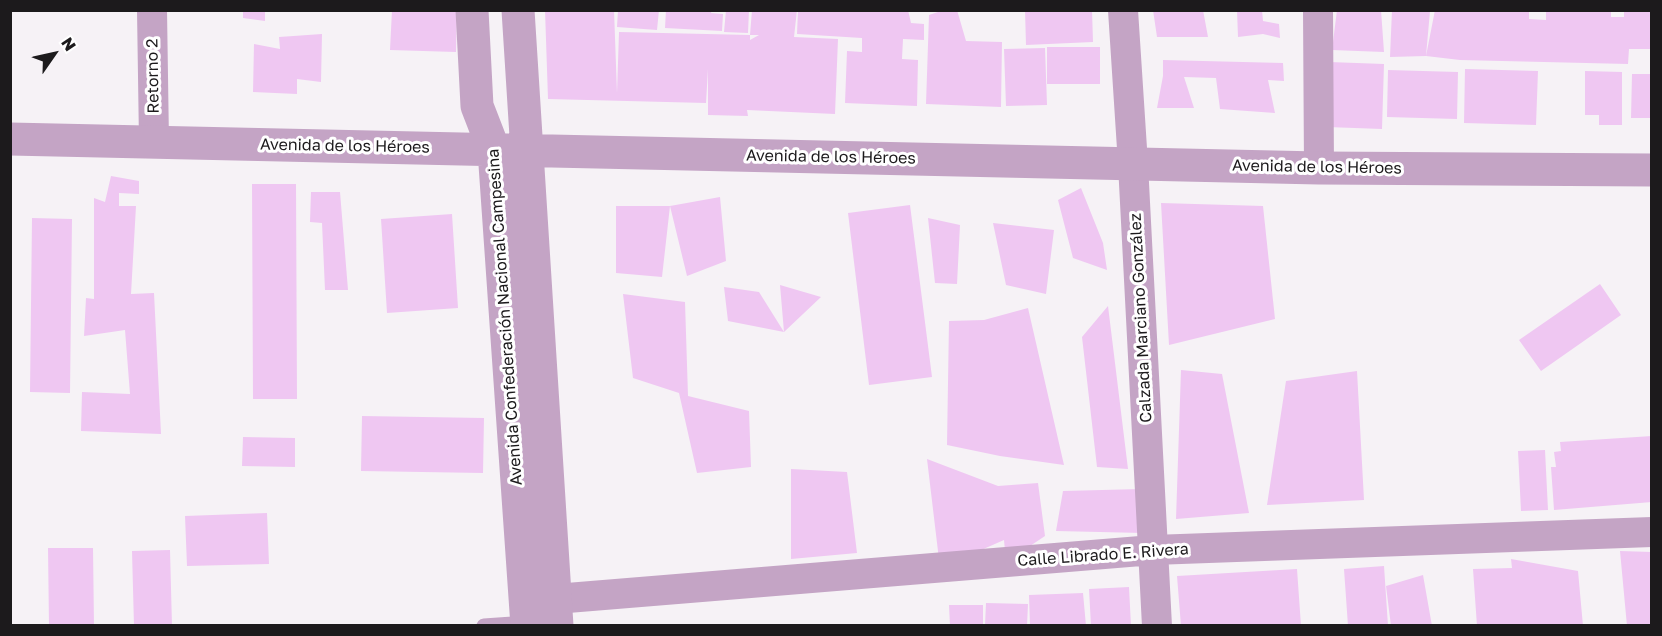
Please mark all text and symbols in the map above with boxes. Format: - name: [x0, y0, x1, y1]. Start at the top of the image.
- north arrow: [24, 24, 84, 84]
- text: N: [57, 33, 81, 55]
- street label: Retorno 2: [143, 38, 163, 114]
- street label: Avenida de los Héroes: [260, 135, 430, 157]
- street label: Avenida de los Héroes: [746, 146, 916, 168]
- street label: Avenida Confederación Nacional Campesina: [484, 148, 526, 486]
- street label: Avenida de los Héroes: [1232, 156, 1402, 178]
- street label: Calzada Marciano González: [1126, 213, 1156, 423]
- street label: Calle Librado E. Rivera: [1017, 539, 1189, 571]

